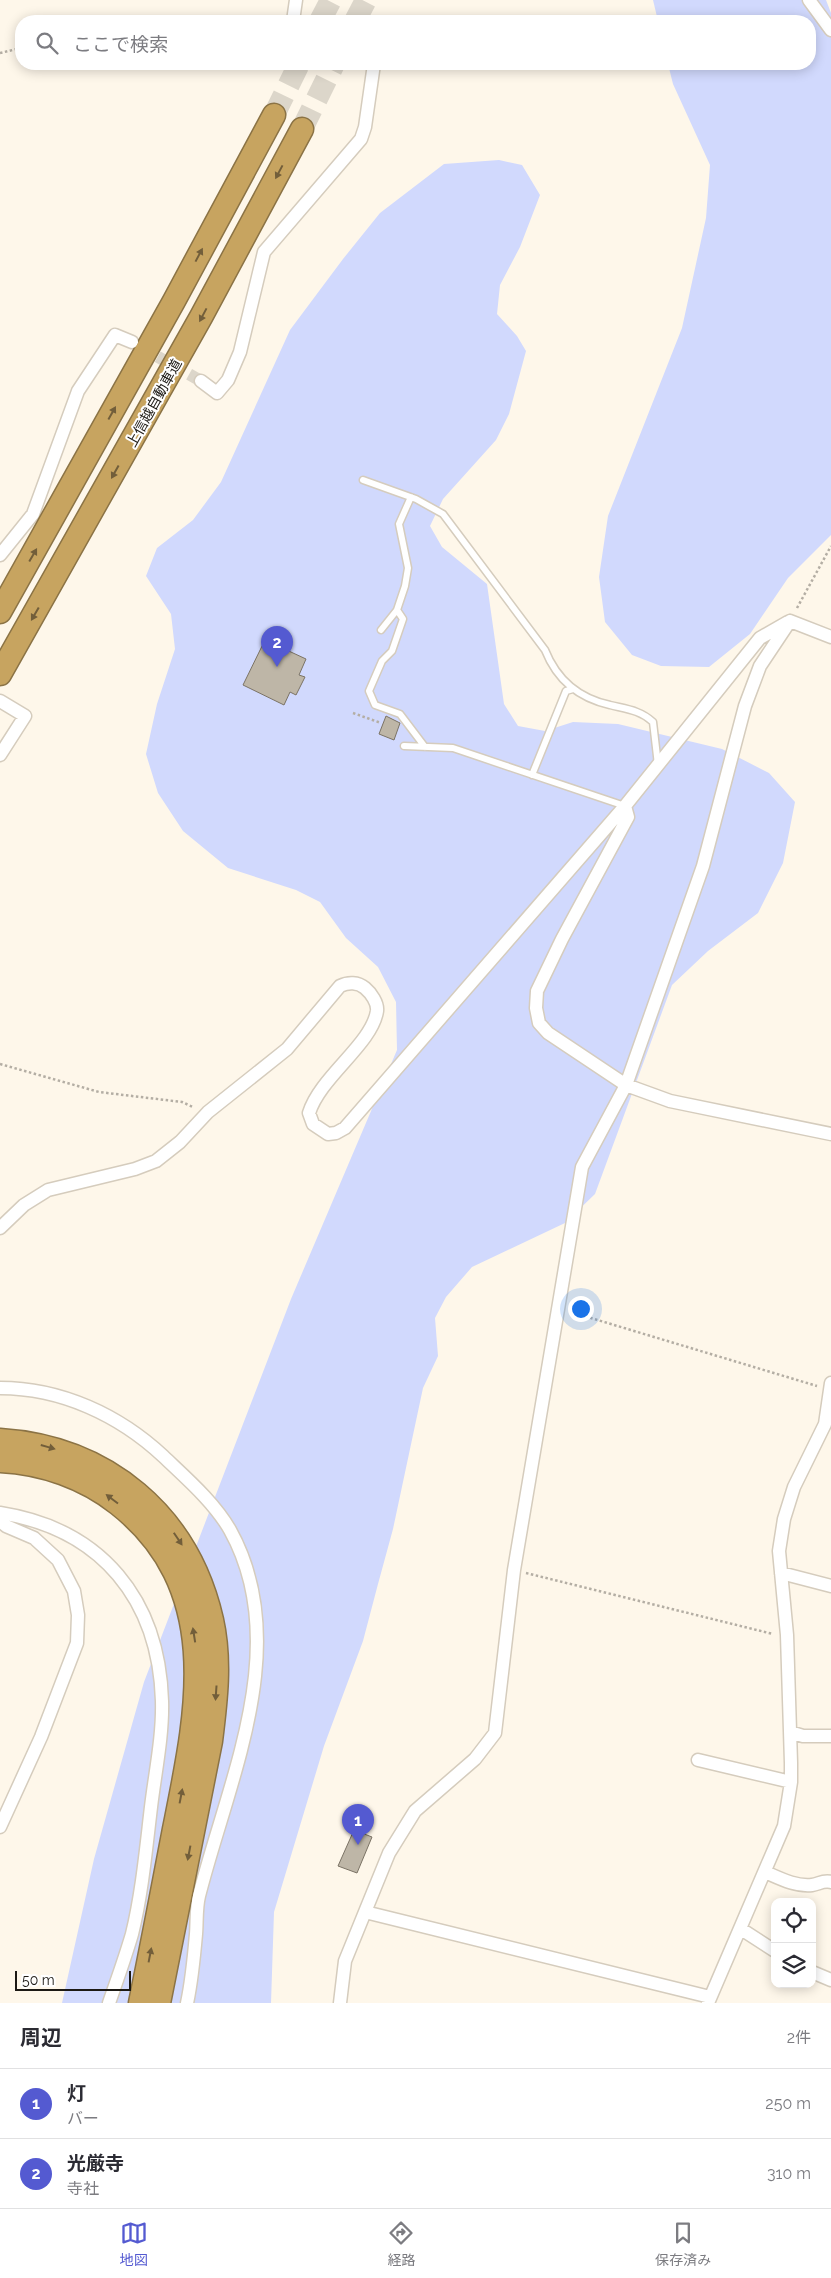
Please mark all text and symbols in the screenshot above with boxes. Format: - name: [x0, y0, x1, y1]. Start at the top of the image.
- search box: [15, 15, 816, 70]
- icon: search: [33, 29, 61, 57]
- text: ここで検索: [73, 33, 168, 55]
- one-way arrow: [275, 164, 283, 179]
- one-way arrow: [195, 248, 203, 262]
- one-way arrow: [198, 308, 207, 322]
- street label: 上信越自動車道: [123, 356, 185, 450]
- one-way arrow: [108, 406, 117, 420]
- one-way arrow: [110, 466, 119, 479]
- one-way arrow: [29, 547, 37, 562]
- one-way arrow: [30, 607, 39, 620]
- pin: 2: [261, 626, 293, 667]
- your location: [568, 1296, 594, 1322]
- one-way arrow: [41, 1444, 56, 1452]
- one-way arrow: [105, 1494, 119, 1504]
- one-way arrow: [173, 1532, 183, 1545]
- one-way arrow: [189, 1626, 197, 1642]
- one-way arrow: [212, 1686, 220, 1702]
- one-way arrow: [177, 1788, 185, 1803]
- pin: 1: [342, 1804, 374, 1845]
- one-way arrow: [184, 1846, 192, 1862]
- map controls: [771, 1898, 816, 1988]
- button: locate: [771, 1898, 816, 1943]
- button: layers: [771, 1943, 816, 1988]
- one-way arrow: [146, 1947, 154, 1963]
- scale bar: [15, 1968, 131, 1991]
- text: 50 m: [22, 1972, 55, 1988]
- text: 周辺: [20, 2025, 62, 2050]
- text: 2件: [787, 2028, 811, 2047]
- text: 灯: [67, 2082, 86, 2104]
- text: 1: [32, 2094, 40, 2113]
- text: 250 m: [765, 2094, 811, 2113]
- text: バー: [67, 2109, 99, 2128]
- text: 光厳寺: [67, 2152, 124, 2174]
- text: 2: [31, 2164, 41, 2183]
- text: 310 m: [767, 2164, 811, 2183]
- text: 寺社: [67, 2179, 99, 2198]
- tab: 地図: [120, 2219, 148, 2269]
- tab: 経路: [387, 2219, 415, 2269]
- tab: 保存済み: [655, 2219, 711, 2269]

